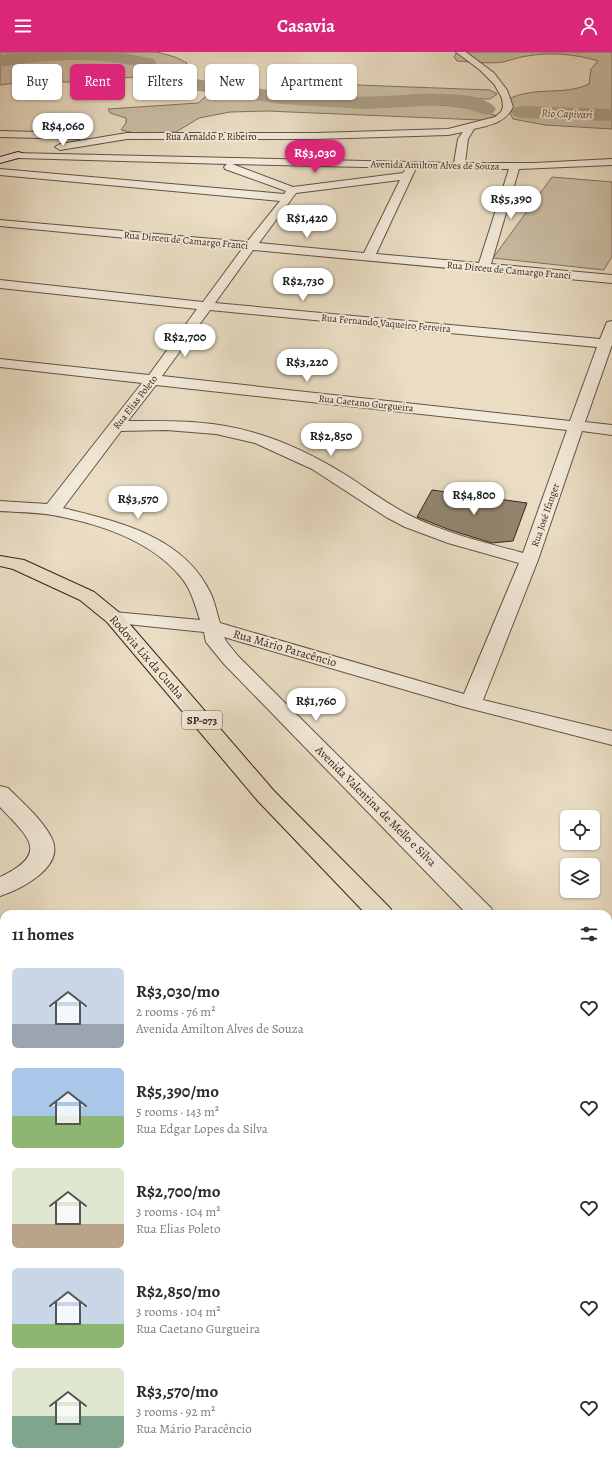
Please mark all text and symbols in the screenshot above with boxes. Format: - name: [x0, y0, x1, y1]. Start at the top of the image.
- text: Casavia: [277, 14, 335, 38]
- icon: menu: [12, 15, 34, 37]
- icon: person: [578, 15, 600, 37]
- chip: Buy: [12, 64, 62, 100]
- chip: Rent: [70, 64, 125, 100]
- chip: Filters: [133, 64, 197, 100]
- chip: New: [205, 64, 259, 100]
- chip: Apartment: [267, 64, 357, 100]
- water label: Rio Capivari: [541, 106, 593, 122]
- pin: R$4,060: [26, 113, 100, 147]
- text: R$4,060: [41, 117, 85, 134]
- street label: Rua Arnaldo P. Ribeiro: [165, 130, 257, 143]
- pin: R$3,030: [278, 140, 352, 174]
- text: R$3,030: [294, 144, 336, 161]
- street label: Avenida Amilton Alves de Souza: [369, 157, 500, 173]
- pin: R$5,390: [474, 186, 548, 220]
- text: R$5,390: [490, 190, 532, 207]
- pin: R$1,420: [270, 205, 344, 239]
- text: R$1,420: [286, 209, 328, 226]
- street label: Rua Dirceu de Camargo Franci: [123, 228, 249, 252]
- street label: Rua Dirceu de Camargo Franci: [446, 258, 572, 282]
- pin: R$2,730: [266, 268, 340, 302]
- text: R$2,730: [282, 272, 324, 289]
- street label: Rua Fernando Vaqueiro Ferreira: [321, 311, 452, 335]
- pin: R$2,700: [148, 324, 222, 358]
- text: R$2,700: [164, 328, 206, 345]
- pin: R$3,220: [270, 349, 344, 383]
- text: R$3,220: [286, 353, 328, 370]
- street label: Rua Elias Poleto: [110, 372, 160, 432]
- street label: Rua Caetano Gurgueira: [318, 392, 414, 414]
- pin: R$2,850: [294, 423, 368, 457]
- text: R$2,850: [310, 427, 352, 444]
- street label: Rua José Ifanger: [528, 481, 562, 549]
- pin: R$4,800: [437, 482, 511, 516]
- pin: R$3,570: [101, 486, 175, 520]
- text: R$4,800: [452, 486, 496, 503]
- text: R$3,570: [117, 490, 159, 507]
- street label: Rodovia Lix da Cunha: [106, 612, 188, 703]
- street label: Rua Mário Paracêncio: [231, 626, 339, 670]
- pin: R$1,760: [279, 688, 353, 722]
- text: R$1,760: [296, 692, 336, 709]
- road number: SP-073: [182, 711, 222, 729]
- street label: Avenida Valentina de Mello e Silva: [311, 741, 440, 870]
- map controls: [560, 810, 600, 898]
- button: locate: [560, 810, 600, 850]
- button: layers: [560, 858, 600, 898]
- text: 11 homes: [12, 923, 74, 946]
- icon: filters: [578, 923, 600, 945]
- text: R$3,030/mo: [136, 980, 220, 1003]
- icon: home: [44, 984, 92, 1032]
- icon: heart: [578, 997, 600, 1019]
- text: 2 rooms · 76 m²: [136, 1003, 215, 1020]
- text: Avenida Amilton Alves de Souza: [136, 1020, 304, 1037]
- text: R$5,390/mo: [136, 1080, 219, 1103]
- icon: home: [44, 1084, 92, 1132]
- icon: heart: [578, 1097, 600, 1119]
- text: 5 rooms · 143 m²: [136, 1103, 219, 1120]
- text: Rua Edgar Lopes da Silva: [136, 1120, 268, 1137]
- text: R$2,700/mo: [136, 1180, 221, 1203]
- icon: home: [44, 1184, 92, 1232]
- icon: heart: [578, 1197, 600, 1219]
- text: 3 rooms · 104 m²: [136, 1203, 220, 1220]
- text: Rua Elias Poleto: [136, 1220, 220, 1237]
- text: R$2,850/mo: [136, 1280, 220, 1303]
- icon: home: [44, 1284, 92, 1332]
- icon: heart: [578, 1297, 600, 1319]
- text: 3 rooms · 104 m²: [136, 1303, 220, 1320]
- text: Rua Caetano Gurgueira: [136, 1320, 260, 1337]
- text: R$3,570/mo: [136, 1380, 218, 1403]
- icon: home: [44, 1384, 92, 1432]
- icon: heart: [578, 1397, 600, 1419]
- text: 3 rooms · 92 m²: [136, 1403, 215, 1420]
- text: Rua Mário Paracêncio: [136, 1420, 252, 1437]

